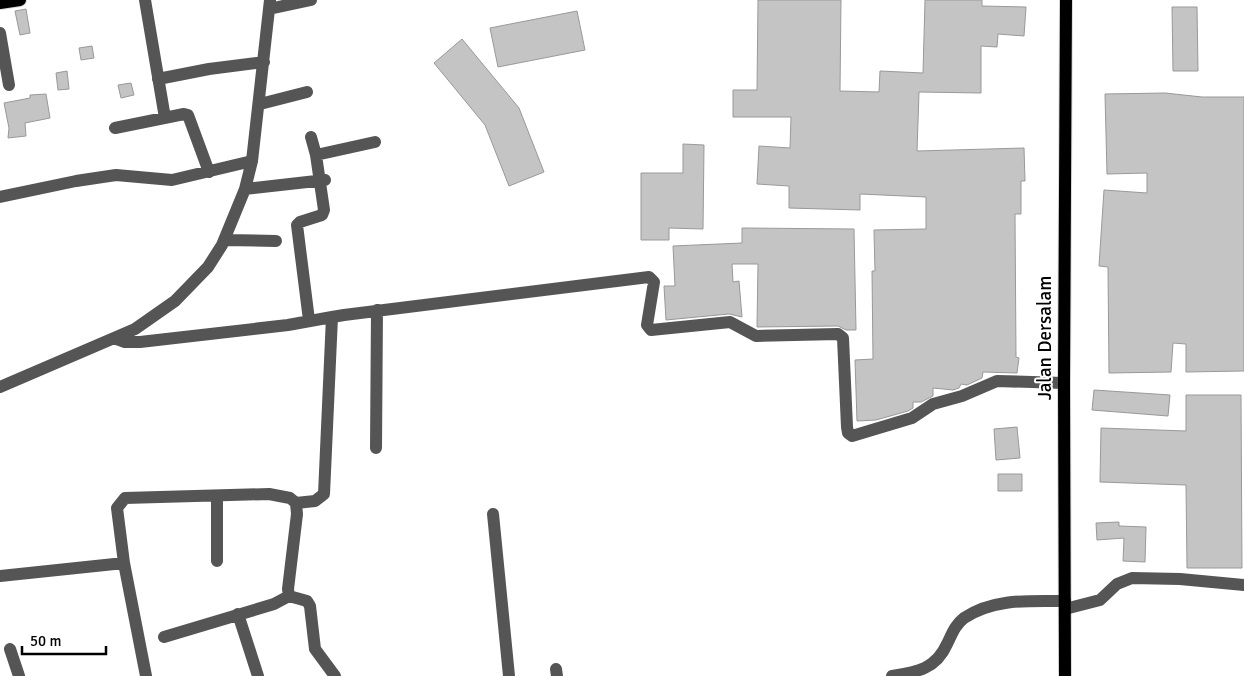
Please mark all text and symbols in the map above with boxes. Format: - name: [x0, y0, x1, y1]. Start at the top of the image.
- street label: Jalan Dersalam: [1033, 276, 1057, 400]
- scale bar: [22, 624, 106, 656]
- text: 50 m: [30, 632, 61, 650]

